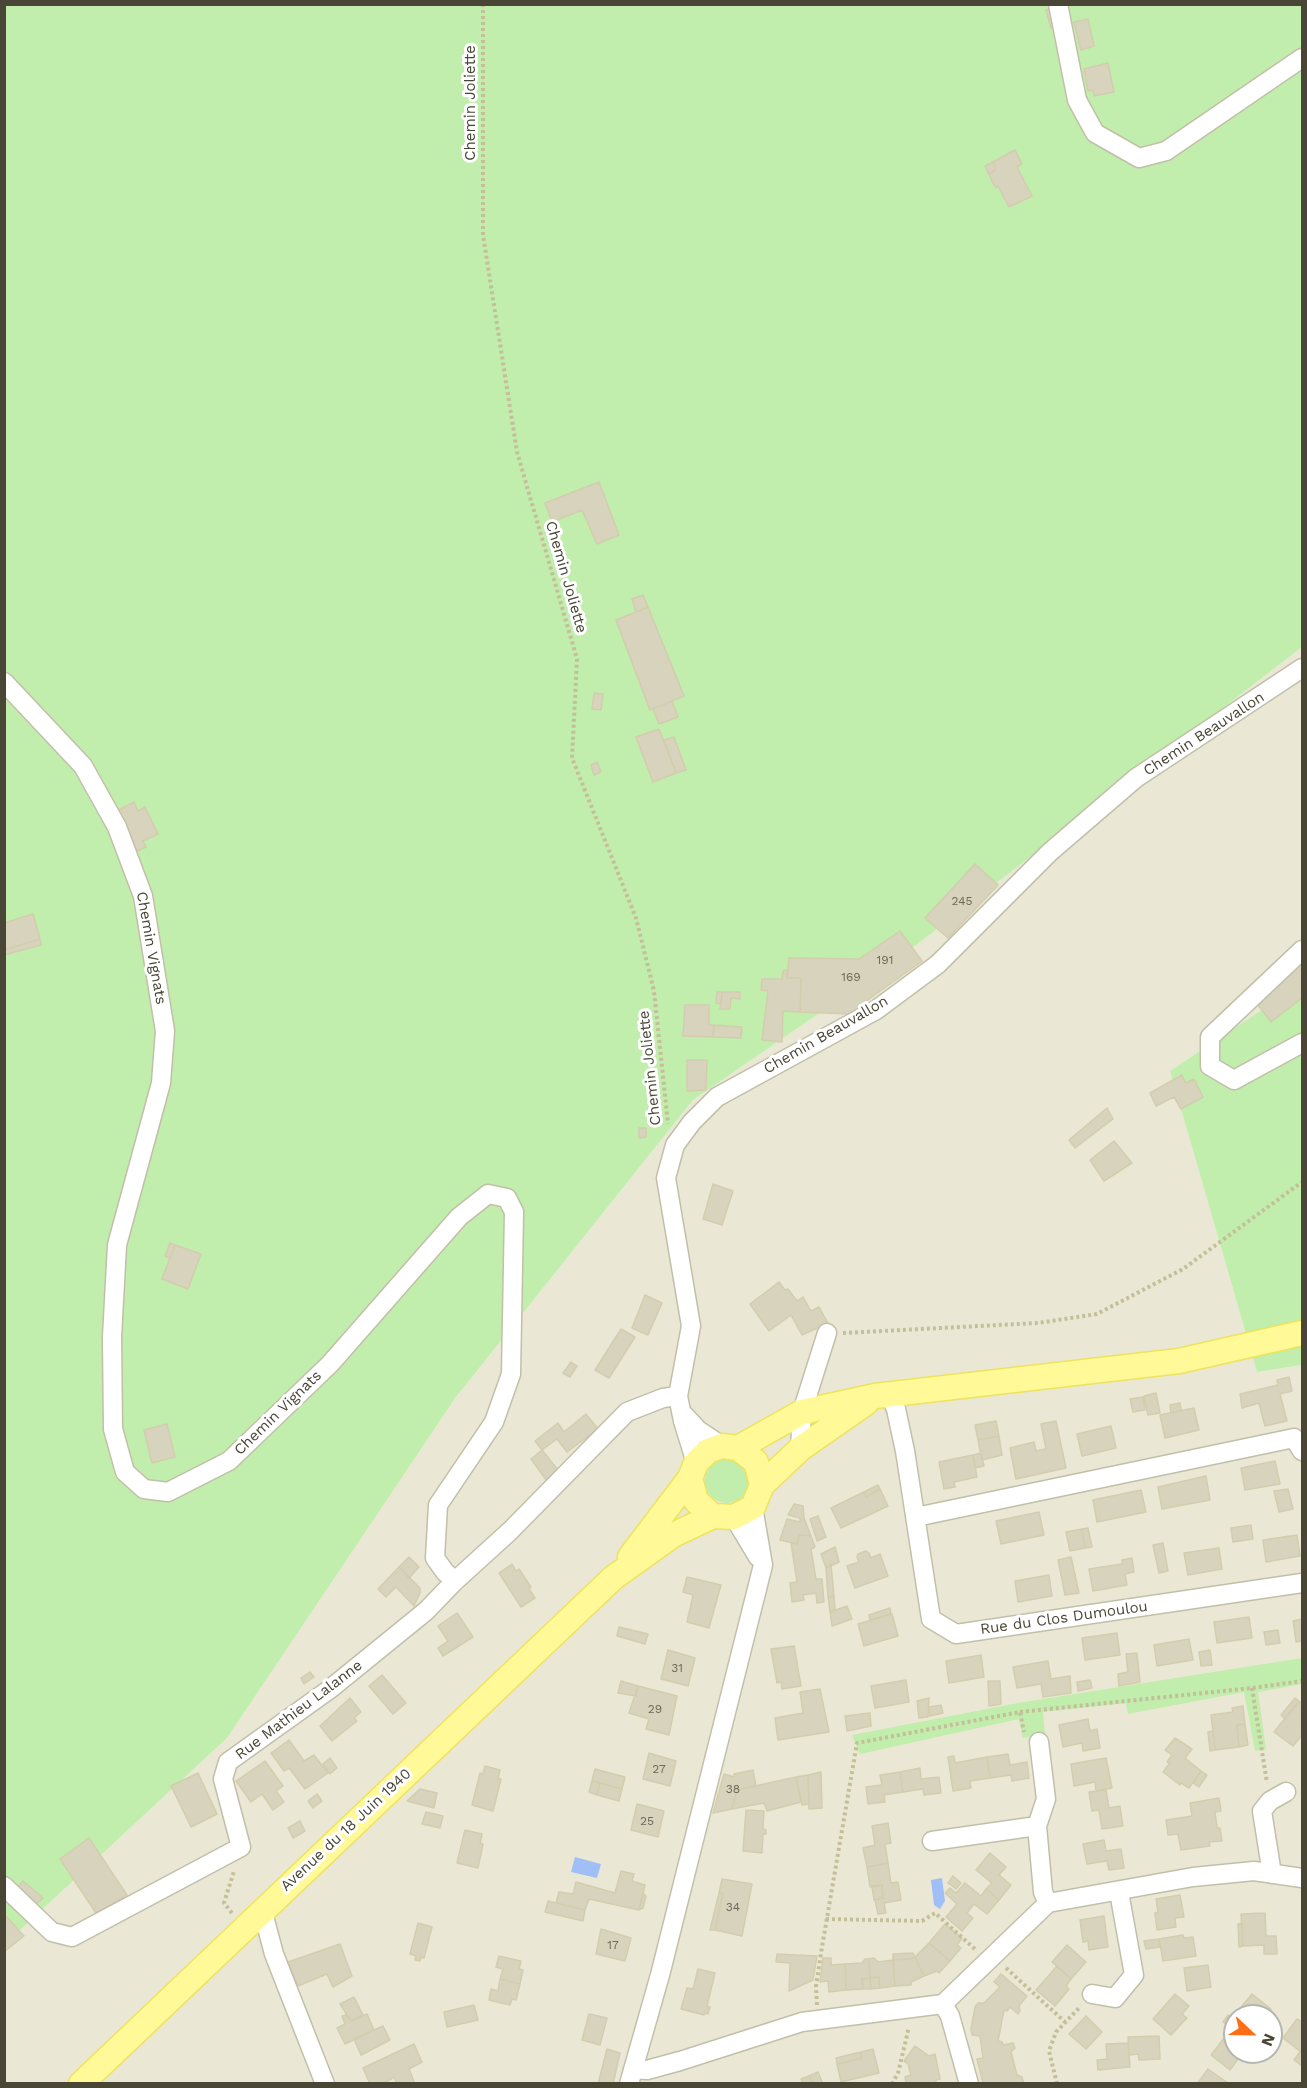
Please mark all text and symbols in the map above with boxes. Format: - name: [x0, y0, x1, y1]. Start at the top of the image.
- street label: Chemin Joliette: [462, 45, 480, 161]
- street label: Chemin Joliette: [541, 519, 591, 635]
- street label: Chemin Beauvallon: [1140, 688, 1268, 780]
- street label: Chemin Vignats: [132, 890, 170, 1006]
- house number: 245: [952, 894, 972, 908]
- house number: 191: [877, 953, 893, 967]
- house number: 169: [841, 970, 861, 984]
- street label: Chemin Beauvallon: [761, 992, 891, 1078]
- street label: Chemin Joliette: [635, 1010, 665, 1126]
- street label: Chemin Vignats: [231, 1367, 325, 1459]
- street label: Rue du Clos Dumoulou: [979, 1597, 1149, 1639]
- street label: Rue Mathieu Lalanne: [232, 1656, 366, 1764]
- house number: 31: [671, 1661, 683, 1675]
- house number: 29: [648, 1702, 662, 1716]
- house number: 27: [652, 1762, 666, 1776]
- street label: Avenue du 18 Juin 1940: [277, 1765, 415, 1895]
- house number: 38: [726, 1782, 740, 1796]
- house number: 25: [640, 1814, 654, 1828]
- house number: 34: [726, 1900, 740, 1914]
- house number: 17: [607, 1938, 619, 1952]
- north arrow: [1223, 2004, 1283, 2064]
- text: N: [1257, 2031, 1279, 2049]

